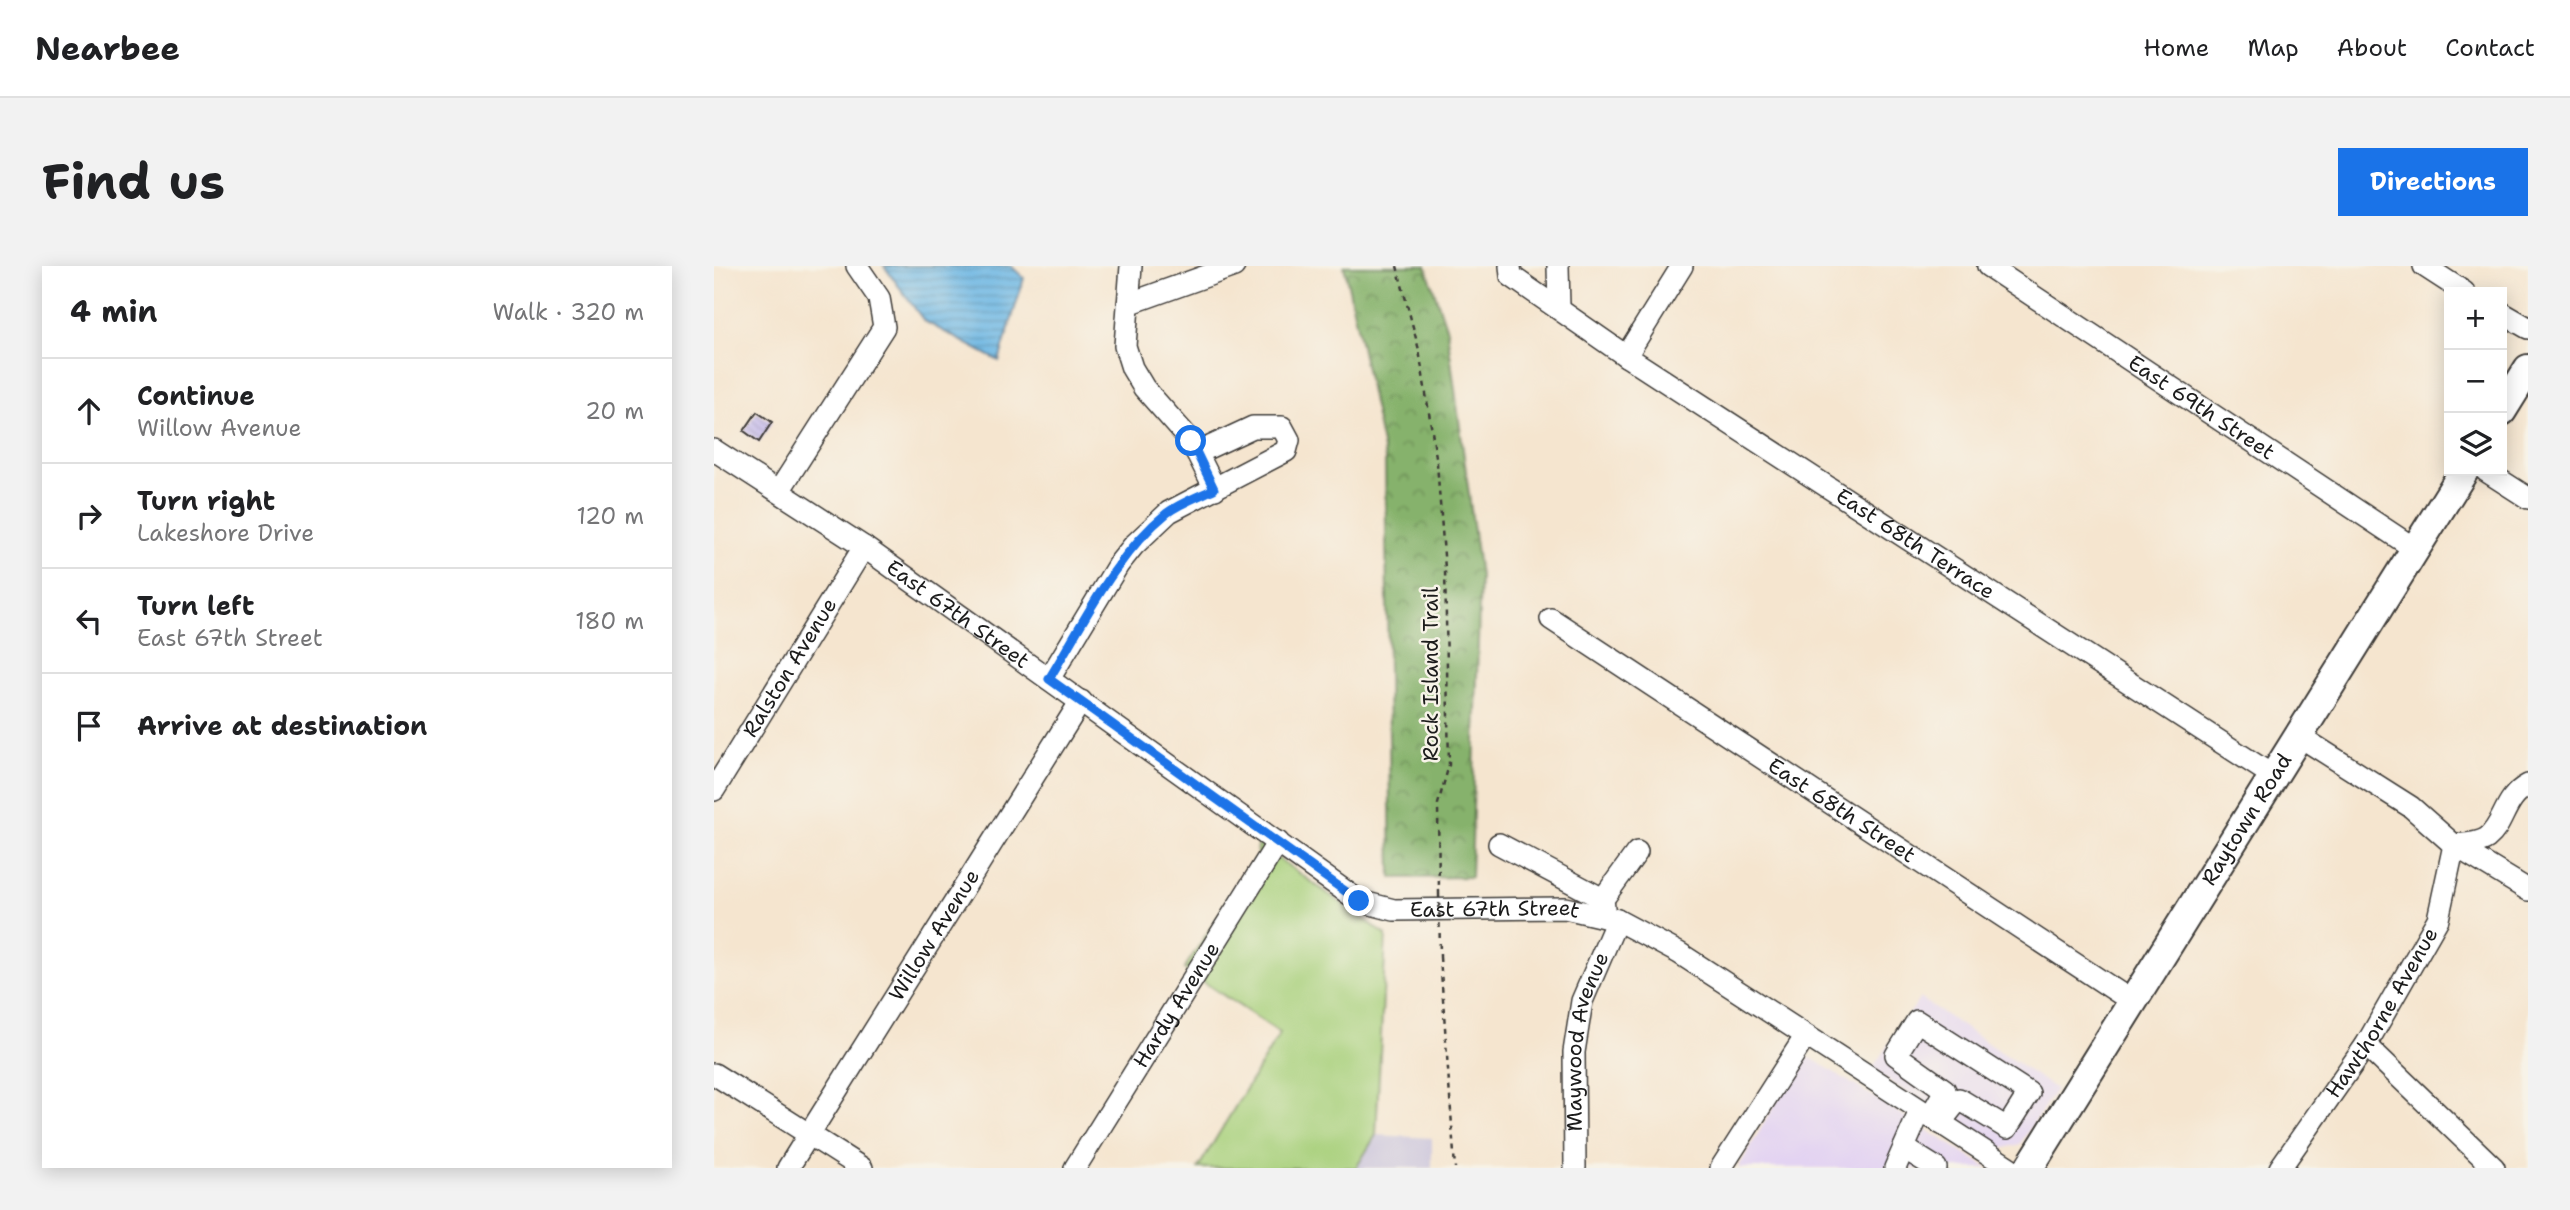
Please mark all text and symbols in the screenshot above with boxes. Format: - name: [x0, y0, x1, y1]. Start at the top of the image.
- text: Nearbee: [35, 26, 180, 71]
- text: Home: [2143, 32, 2209, 64]
- text: Map: [2247, 32, 2299, 64]
- text: About: [2337, 32, 2407, 64]
- text: Contact: [2445, 32, 2535, 64]
- button: Directions: [2338, 148, 2528, 216]
- text: Find us: [42, 149, 225, 215]
- map controls: [2444, 287, 2507, 476]
- button: +: [2444, 287, 2507, 350]
- text: 4 min: [70, 291, 157, 332]
- text: Walk · 320 m: [493, 297, 644, 327]
- street label: East 69th Street: [2123, 349, 2280, 466]
- button: −: [2444, 350, 2507, 413]
- text: Continue: [137, 378, 255, 413]
- icon: ahead: [70, 392, 108, 430]
- text: 20 m: [585, 396, 644, 426]
- text: Willow Avenue: [137, 413, 301, 443]
- button: layers: [2444, 413, 2507, 476]
- route start: [1175, 425, 1206, 456]
- street label: East 68th Terrace: [1830, 482, 2000, 606]
- text: Turn right: [137, 483, 275, 518]
- icon: right: [70, 497, 108, 535]
- text: 120 m: [576, 501, 644, 531]
- text: Lakeshore Drive: [137, 518, 314, 548]
- street label: East 67th Street: [881, 553, 1035, 675]
- street label: Rock Island Trail: [1417, 586, 1445, 761]
- text: Turn left: [137, 588, 254, 623]
- street label: Ralston Avenue: [736, 593, 843, 742]
- icon: left: [70, 602, 108, 640]
- text: 180 m: [575, 606, 644, 636]
- text: East 67th Street: [137, 623, 323, 653]
- icon: arrive: [70, 707, 108, 745]
- text: Arrive at destination: [137, 708, 427, 743]
- street label: Raytown Road: [2195, 748, 2298, 891]
- street label: East 68th Street: [1762, 752, 1921, 869]
- street label: Willow Avenue: [882, 864, 986, 1006]
- route end: [1343, 885, 1374, 916]
- street label: East 67th Street: [1410, 894, 1582, 925]
- street label: Hawthorne Avenue: [2319, 922, 2444, 1104]
- street label: Hardy Avenue: [1127, 937, 1226, 1073]
- street label: Maywood Avenue: [1560, 948, 1615, 1132]

